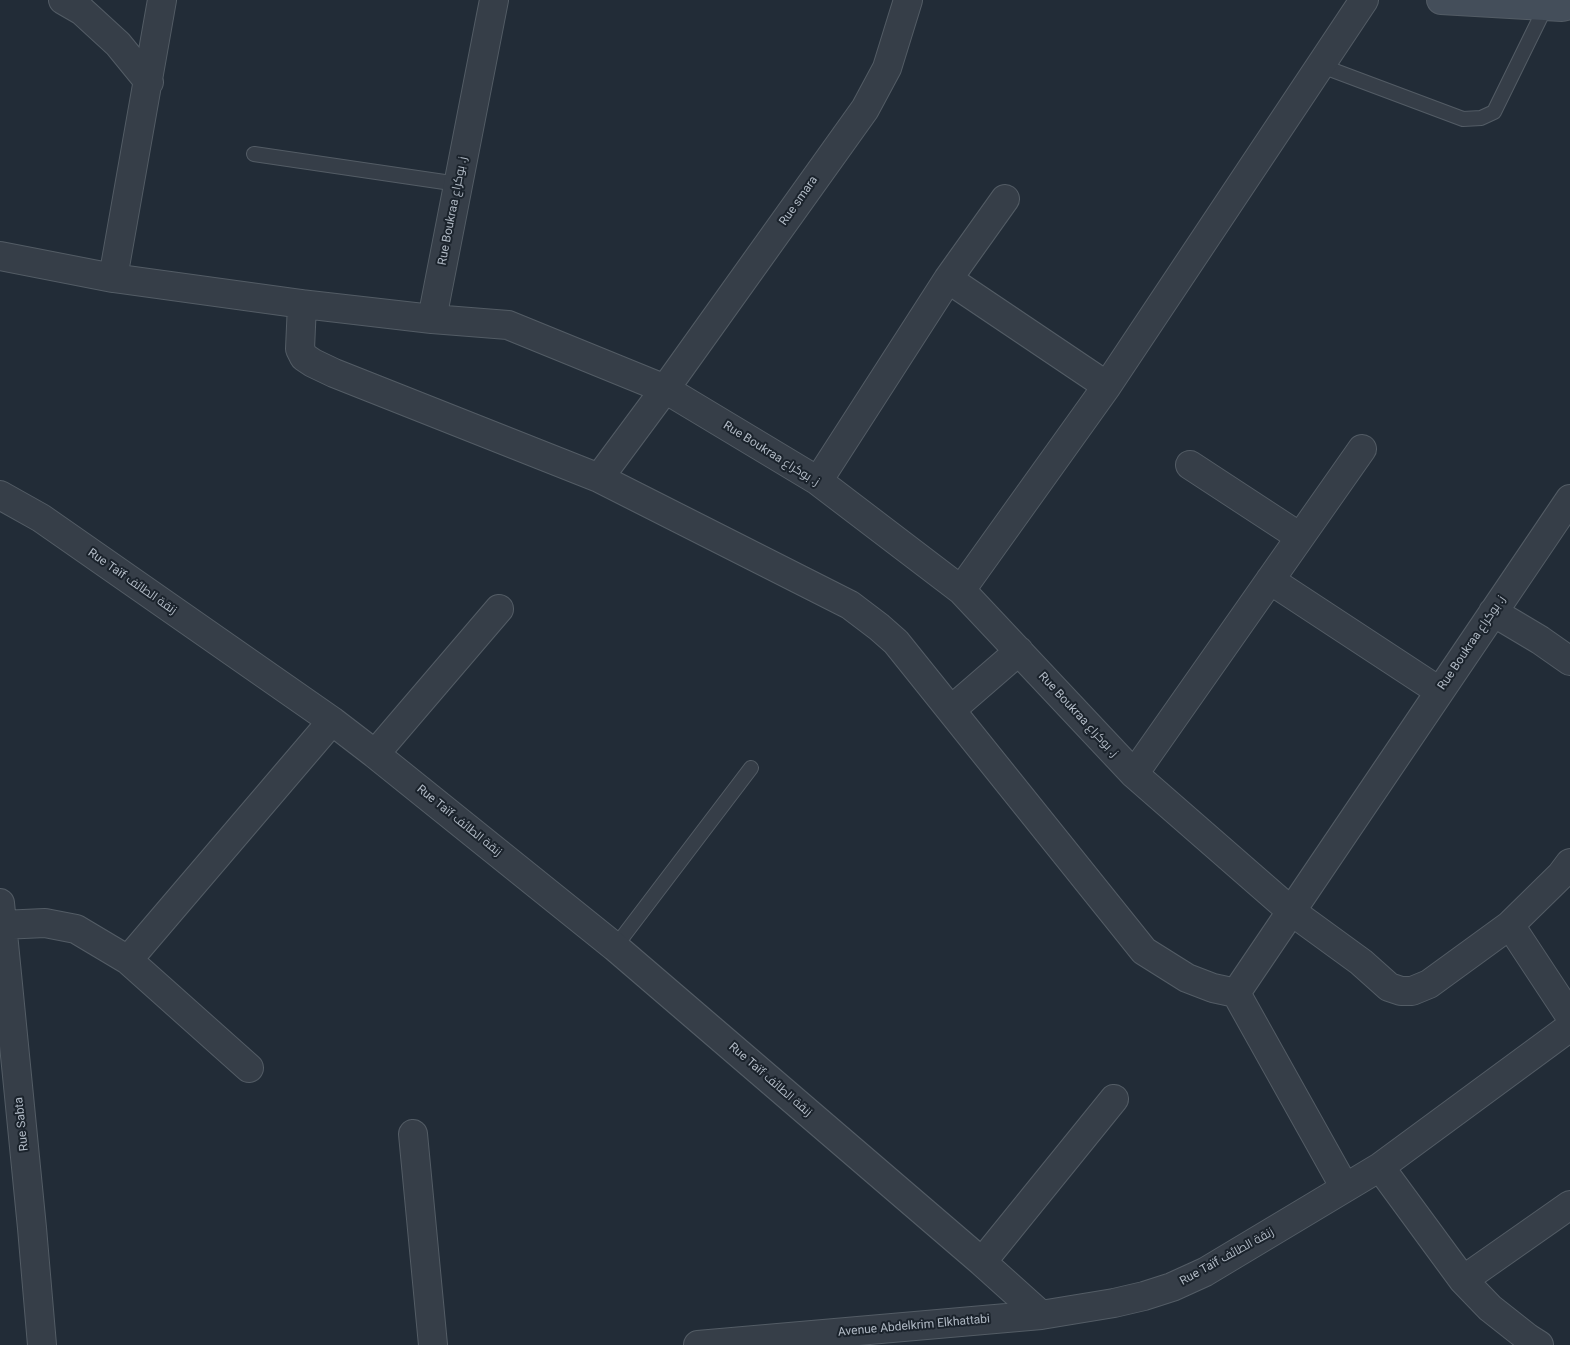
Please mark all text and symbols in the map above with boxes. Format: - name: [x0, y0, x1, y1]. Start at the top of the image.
- street label: Rue Boukraa ز. بوكراع: [435, 155, 471, 267]
- street label: Rue smara: [777, 174, 821, 228]
- street label: Rue Boukraa ز. بوكراع: [720, 419, 822, 489]
- street label: Rue Taïf زنقة الطائف: [85, 546, 179, 618]
- street label: Rue Boukraa ز. بوكراع: [1435, 593, 1509, 693]
- street label: Rue Boukraa ز. بوكراع: [1035, 670, 1121, 760]
- street label: Rue Taïf زنقة الطائف: [414, 782, 504, 860]
- street label: Rue Taïf زنقة الطائف: [726, 1040, 814, 1120]
- street label: Rue Sabta: [12, 1096, 32, 1152]
- street label: Rue Taïf زنقة الطائف: [1177, 1225, 1277, 1289]
- street label: Avenue Abdelkrim Elkhattabi: [837, 1312, 991, 1340]

